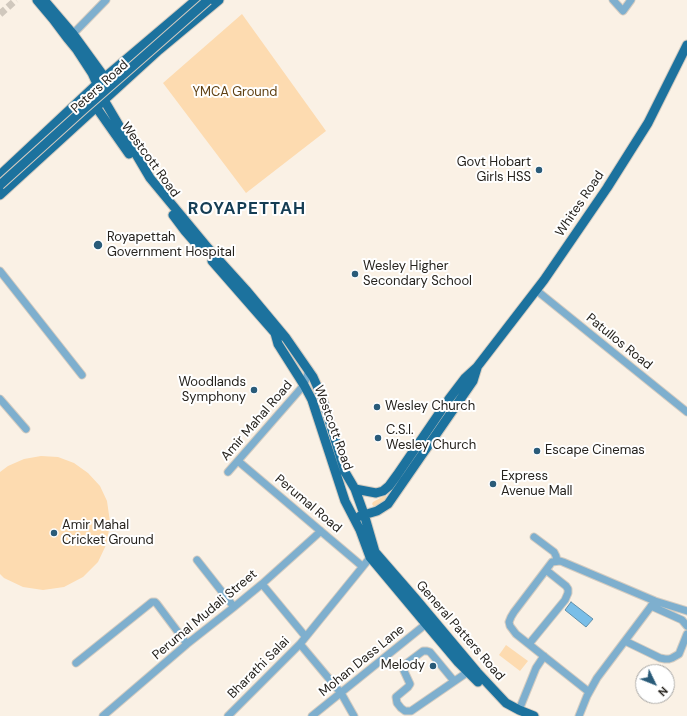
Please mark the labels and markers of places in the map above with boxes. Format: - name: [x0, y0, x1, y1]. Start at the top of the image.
- place label: Govt Hobart Girls HSS: [457, 155, 531, 186]
- marker: Govt Hobart Girls HSS: [534, 165, 544, 175]
- place label: Royapettah Government Hospital: [107, 230, 235, 261]
- marker: Royapettah Government Hospital: [92, 239, 104, 251]
- place label: Wesley Higher Secondary School: [363, 259, 472, 290]
- marker: Wesley Higher Secondary School: [350, 269, 360, 279]
- place label: Woodlands Symphony: [178, 375, 246, 406]
- marker: Woodlands Symphony: [249, 385, 259, 395]
- place label: Wesley Church: [385, 399, 475, 415]
- marker: Wesley Church: [372, 402, 382, 412]
- place label: C.S.I. Wesley Church: [386, 423, 476, 454]
- marker: C.S.I. Wesley Church: [373, 433, 383, 443]
- place label: Escape Cinemas: [545, 443, 645, 459]
- marker: Escape Cinemas: [532, 446, 542, 456]
- place label: Express Avenue Mall: [501, 469, 572, 500]
- marker: Express Avenue Mall: [488, 479, 498, 489]
- place label: Amir Mahal Cricket Ground: [62, 518, 154, 549]
- marker: Amir Mahal Cricket Ground: [49, 528, 59, 538]
- place label: Melody: [381, 658, 425, 674]
- marker: Melody: [428, 661, 438, 671]

